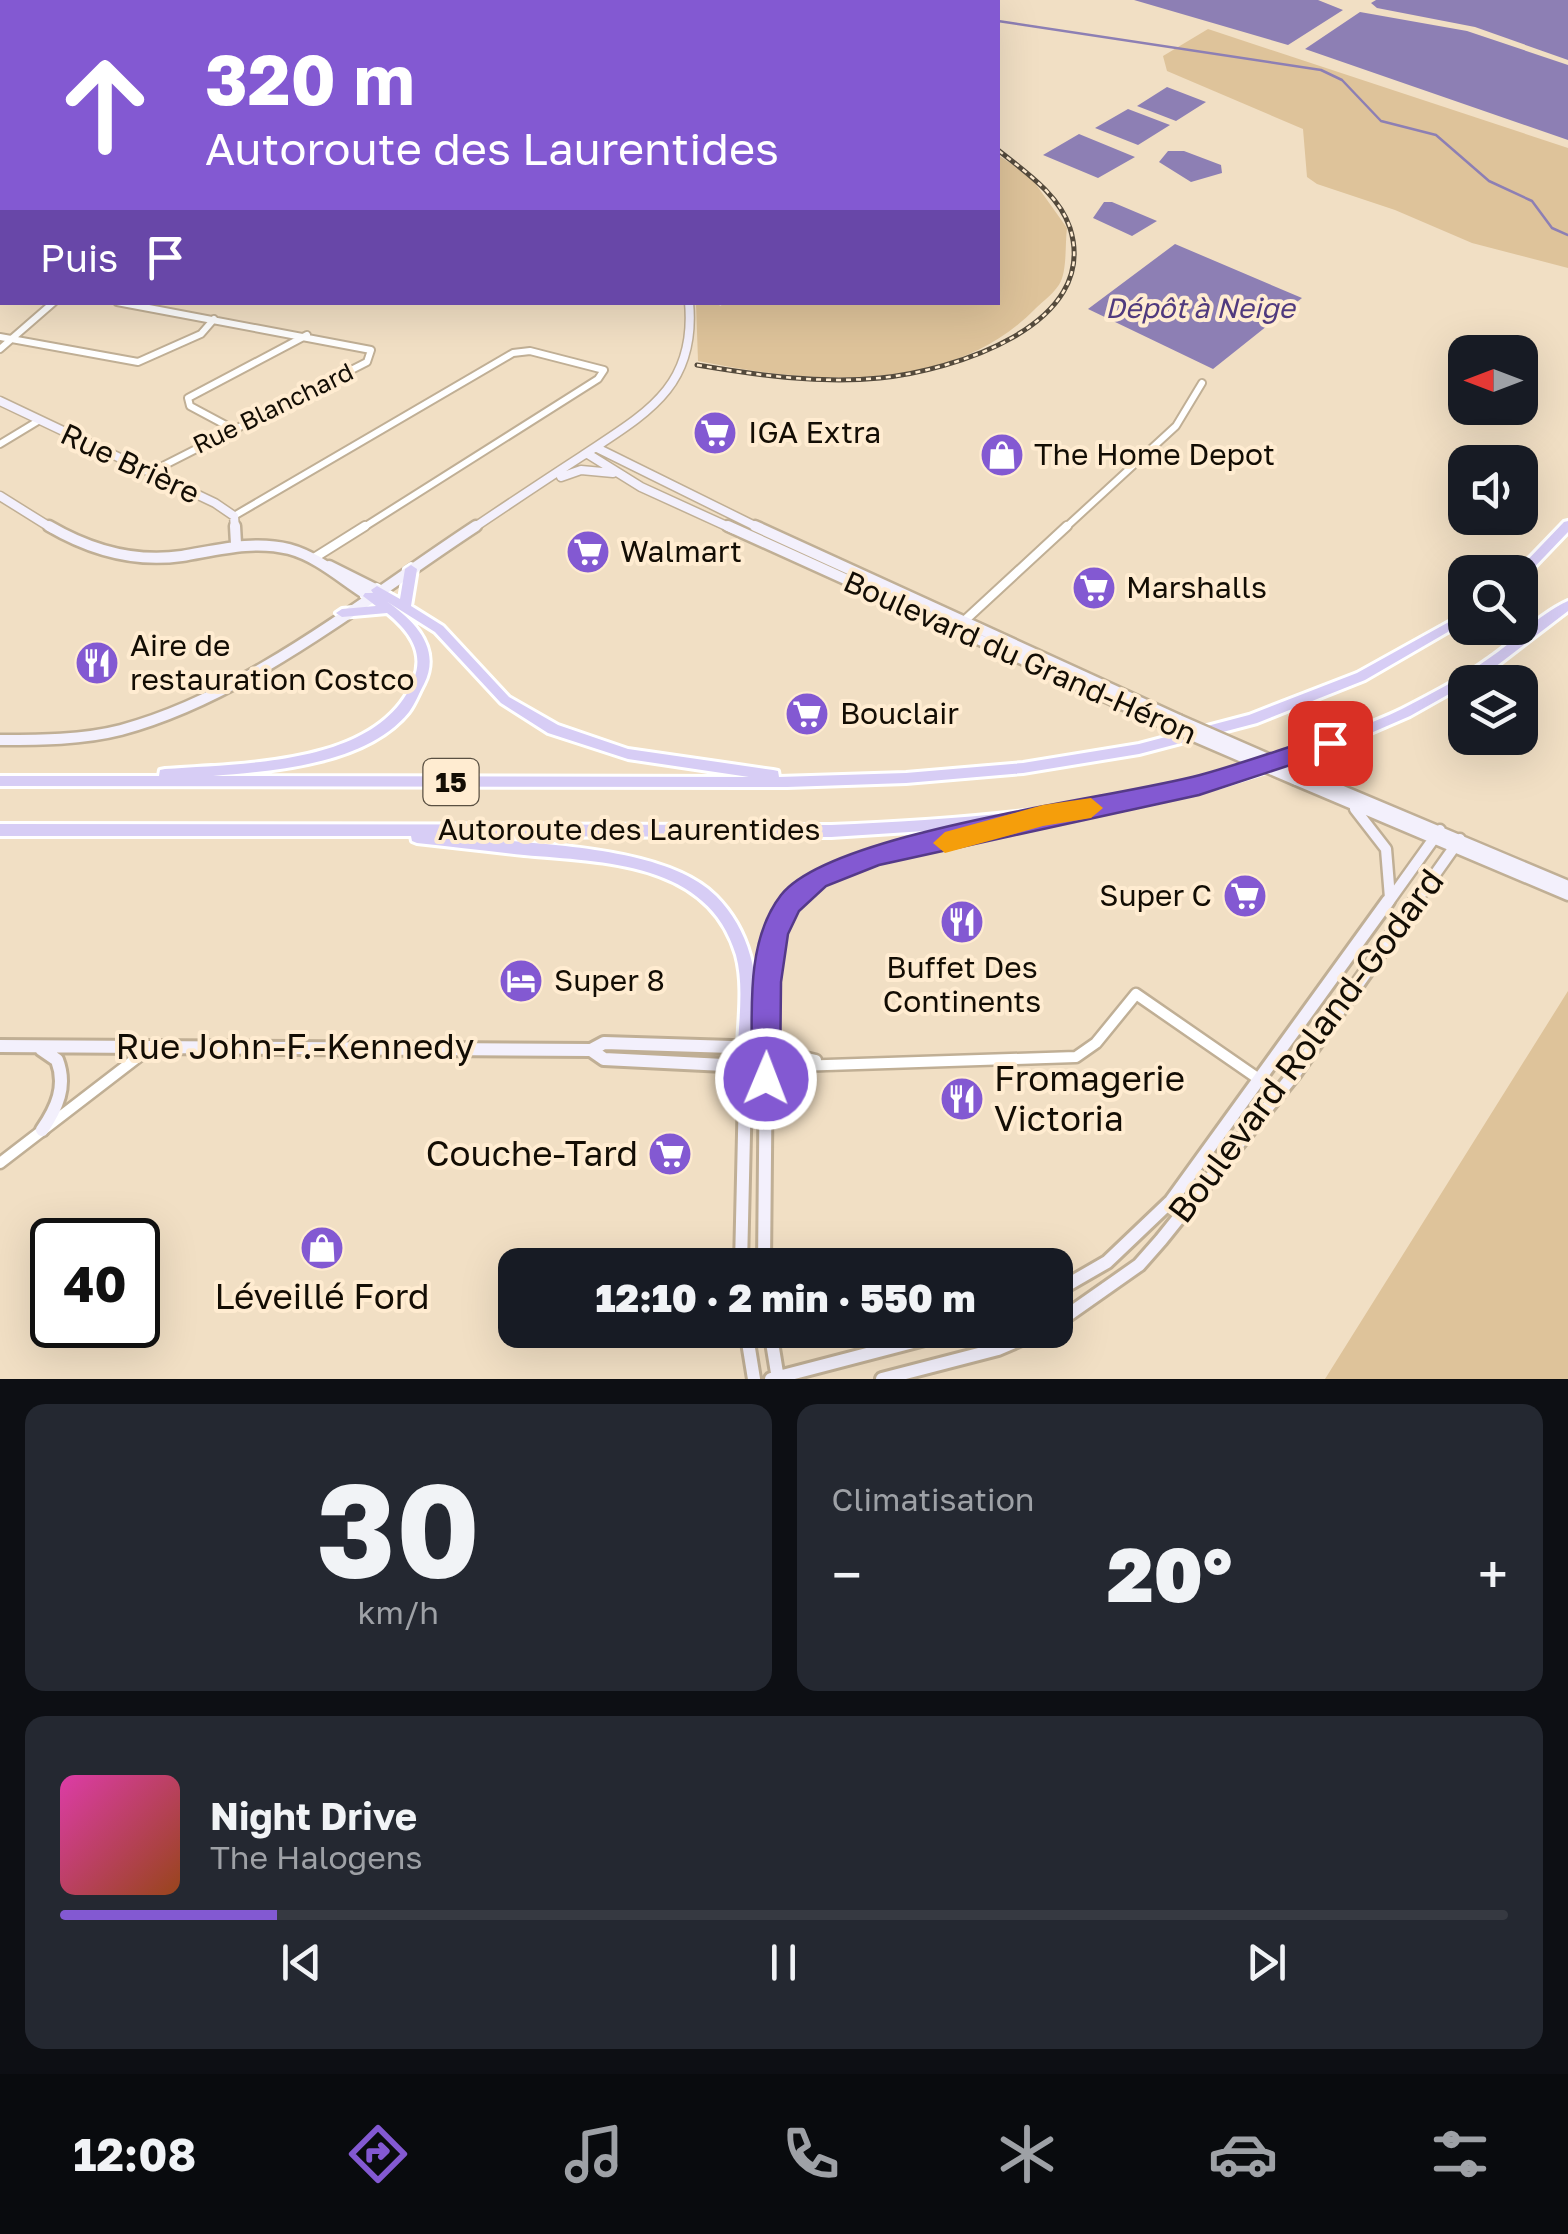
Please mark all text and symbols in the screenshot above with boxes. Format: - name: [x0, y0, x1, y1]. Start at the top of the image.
- text: 320 m: [205, 36, 415, 120]
- icon: ahead: [40, 40, 170, 170]
- text: Autoroute des Laurentides: [205, 121, 779, 175]
- icon: arrive: [138, 230, 193, 285]
- text: Puis: [40, 235, 118, 280]
- water label: Dépôt à Neige: [1105, 291, 1296, 324]
- north arrow: [1448, 335, 1538, 425]
- map controls: [1448, 335, 1538, 755]
- street label: Rue Blanchard: [188, 355, 358, 460]
- supermarket icon: IGA Extra: [692, 410, 738, 456]
- place label: IGA Extra: [748, 414, 881, 450]
- street label: Rue Brière: [55, 415, 206, 511]
- shop icon: The Home Depot: [979, 432, 1025, 478]
- place label: The Home Depot: [1034, 436, 1275, 472]
- button: sound: [1448, 445, 1538, 535]
- supermarket icon: Walmart: [565, 529, 611, 575]
- place label: Walmart: [620, 533, 742, 569]
- button: search: [1448, 555, 1538, 645]
- street label: Boulevard du Grand-Héron: [838, 563, 1202, 751]
- supermarket icon: Marshalls: [1071, 565, 1117, 611]
- place label: Marshalls: [1126, 569, 1267, 605]
- place label: Aire de restauration Costco: [130, 627, 415, 697]
- restaurant icon: Aire de restauration Costco: [74, 640, 120, 686]
- button: layers: [1448, 665, 1538, 755]
- supermarket icon: Bouclair: [784, 691, 830, 737]
- place label: Bouclair: [840, 695, 959, 731]
- pin: [1288, 701, 1373, 786]
- icon: arrive: [1303, 716, 1358, 771]
- road number: 15: [424, 759, 478, 805]
- street label: Autoroute des Laurentides: [438, 811, 820, 847]
- street label: Boulevard Roland-Godard: [1159, 860, 1452, 1230]
- supermarket icon: Super C: [1222, 873, 1268, 919]
- place label: Super C: [1099, 877, 1212, 913]
- restaurant icon: Buffet Des Continents: [939, 899, 985, 945]
- place label: Buffet Des Continents: [883, 949, 1041, 1019]
- hotel icon: Super 8: [498, 958, 544, 1004]
- place label: Super 8: [554, 962, 665, 998]
- street label: Rue John-F.-Kennedy: [116, 1025, 474, 1067]
- position arrow: [714, 1027, 818, 1131]
- place label: Fromagerie Victoria: [994, 1057, 1185, 1139]
- restaurant icon: Fromagerie Victoria: [939, 1076, 985, 1122]
- supermarket icon: Couche-Tard: [647, 1131, 693, 1177]
- place label: Couche-Tard: [426, 1132, 638, 1174]
- speed limit sign: 40: [30, 1218, 160, 1348]
- shop icon: Léveillé Ford: [299, 1225, 345, 1271]
- place label: Léveillé Ford: [214, 1275, 430, 1317]
- text: 12:10 · 2 min · 550 m: [596, 1275, 975, 1320]
- text: 30: [316, 1450, 480, 1606]
- text: Climatisation: [832, 1480, 1035, 1518]
- text: 20°: [1107, 1528, 1232, 1619]
- text: −: [832, 1541, 862, 1607]
- text: +: [1478, 1541, 1508, 1607]
- text: km/h: [358, 1593, 439, 1631]
- text: Night Drive: [210, 1793, 417, 1838]
- text: The Halogens: [210, 1838, 422, 1876]
- icon: previous: [274, 1935, 329, 1990]
- icon: pause: [756, 1935, 811, 1990]
- icon: next: [1239, 1935, 1294, 1990]
- icon: directions: [343, 2119, 413, 2189]
- icon: music: [559, 2119, 629, 2189]
- icon: phone: [776, 2119, 846, 2189]
- icon: climate: [992, 2119, 1062, 2189]
- icon: car: [1208, 2119, 1278, 2189]
- icon: filters: [1425, 2119, 1495, 2189]
- text: 12:08: [73, 2127, 196, 2181]

